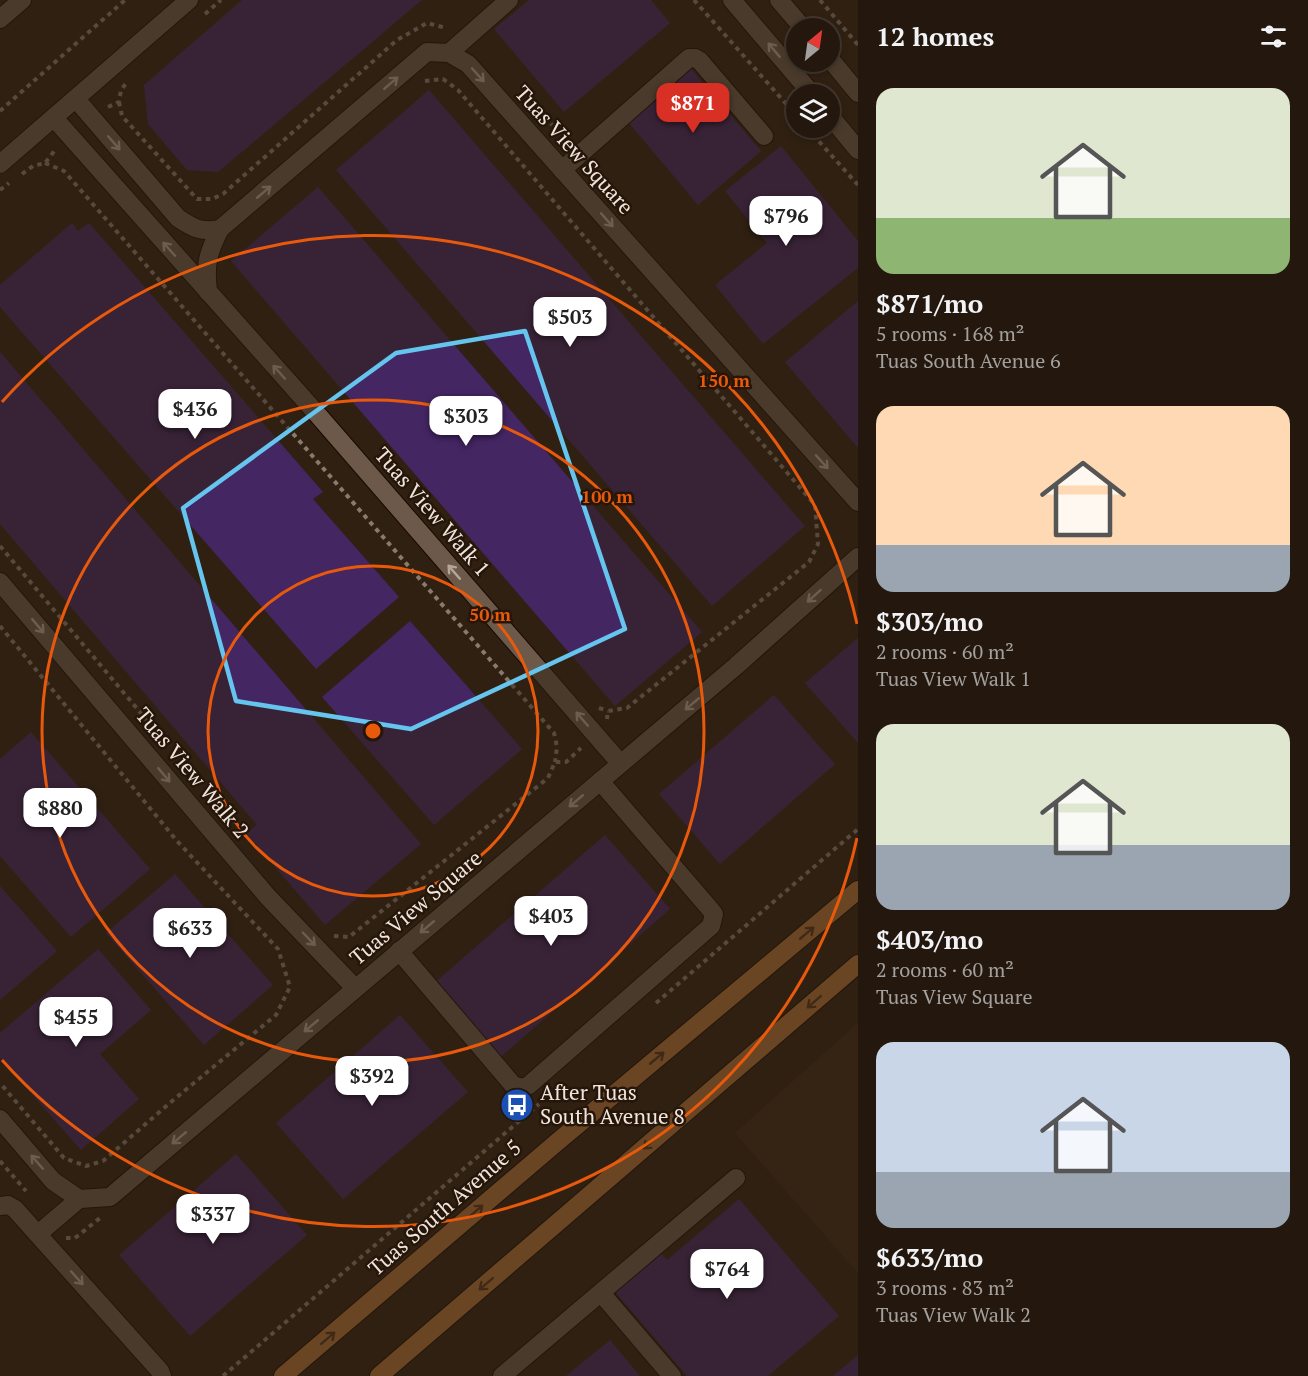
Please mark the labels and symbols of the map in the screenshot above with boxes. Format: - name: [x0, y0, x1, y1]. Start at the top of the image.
- north arrow: [786, 18, 840, 72]
- one-way arrow: [767, 43, 781, 58]
- one-way arrow: [471, 67, 485, 82]
- one-way arrow: [384, 76, 399, 90]
- street label: Tuas View Square: [509, 79, 640, 220]
- pin: $871: [657, 83, 729, 134]
- one-way arrow: [107, 135, 121, 150]
- one-way arrow: [256, 185, 272, 198]
- pin: $796: [750, 196, 822, 247]
- one-way arrow: [600, 213, 614, 228]
- one-way arrow: [162, 241, 176, 256]
- pin: $503: [534, 297, 606, 348]
- one-way arrow: [272, 364, 286, 379]
- text: 150 m: [698, 368, 750, 392]
- pin: $436: [159, 389, 231, 440]
- pin: $303: [430, 396, 502, 447]
- street label: Tuas View Walk 1: [369, 441, 497, 582]
- one-way arrow: [815, 454, 829, 469]
- text: 100 m: [581, 484, 633, 508]
- one-way arrow: [447, 565, 461, 580]
- one-way arrow: [807, 589, 822, 603]
- text: 50 m: [469, 602, 511, 626]
- one-way arrow: [31, 618, 45, 633]
- one-way arrow: [684, 697, 700, 710]
- street label: Tuas View Walk 2: [130, 701, 256, 844]
- one-way arrow: [575, 712, 589, 727]
- centre of rings: [363, 721, 383, 741]
- one-way arrow: [157, 767, 171, 782]
- pin: $880: [24, 788, 96, 839]
- one-way arrow: [569, 794, 584, 808]
- street label: Tuas View Square: [343, 844, 487, 971]
- pin: $403: [515, 896, 587, 947]
- pin: $633: [154, 908, 226, 959]
- one-way arrow: [419, 921, 435, 934]
- one-way arrow: [798, 927, 814, 940]
- one-way arrow: [302, 932, 316, 947]
- one-way arrow: [807, 995, 822, 1009]
- pin: $455: [40, 997, 112, 1048]
- one-way arrow: [304, 1019, 319, 1033]
- one-way arrow: [649, 1052, 665, 1065]
- pin: $392: [336, 1056, 408, 1107]
- place label: After Tuas South Avenue 8: [540, 1078, 685, 1130]
- bus stop icon: After Tuas South Avenue 8: [499, 1087, 535, 1123]
- one-way arrow: [171, 1132, 187, 1145]
- street label: Tuas South Avenue 5: [362, 1133, 527, 1281]
- one-way arrow: [643, 1136, 658, 1150]
- one-way arrow: [30, 1155, 44, 1170]
- pin: $337: [177, 1194, 249, 1245]
- one-way arrow: [468, 1205, 484, 1218]
- pin: $764: [691, 1249, 763, 1300]
- one-way arrow: [70, 1270, 84, 1285]
- one-way arrow: [479, 1277, 494, 1291]
- one-way arrow: [320, 1331, 335, 1345]

